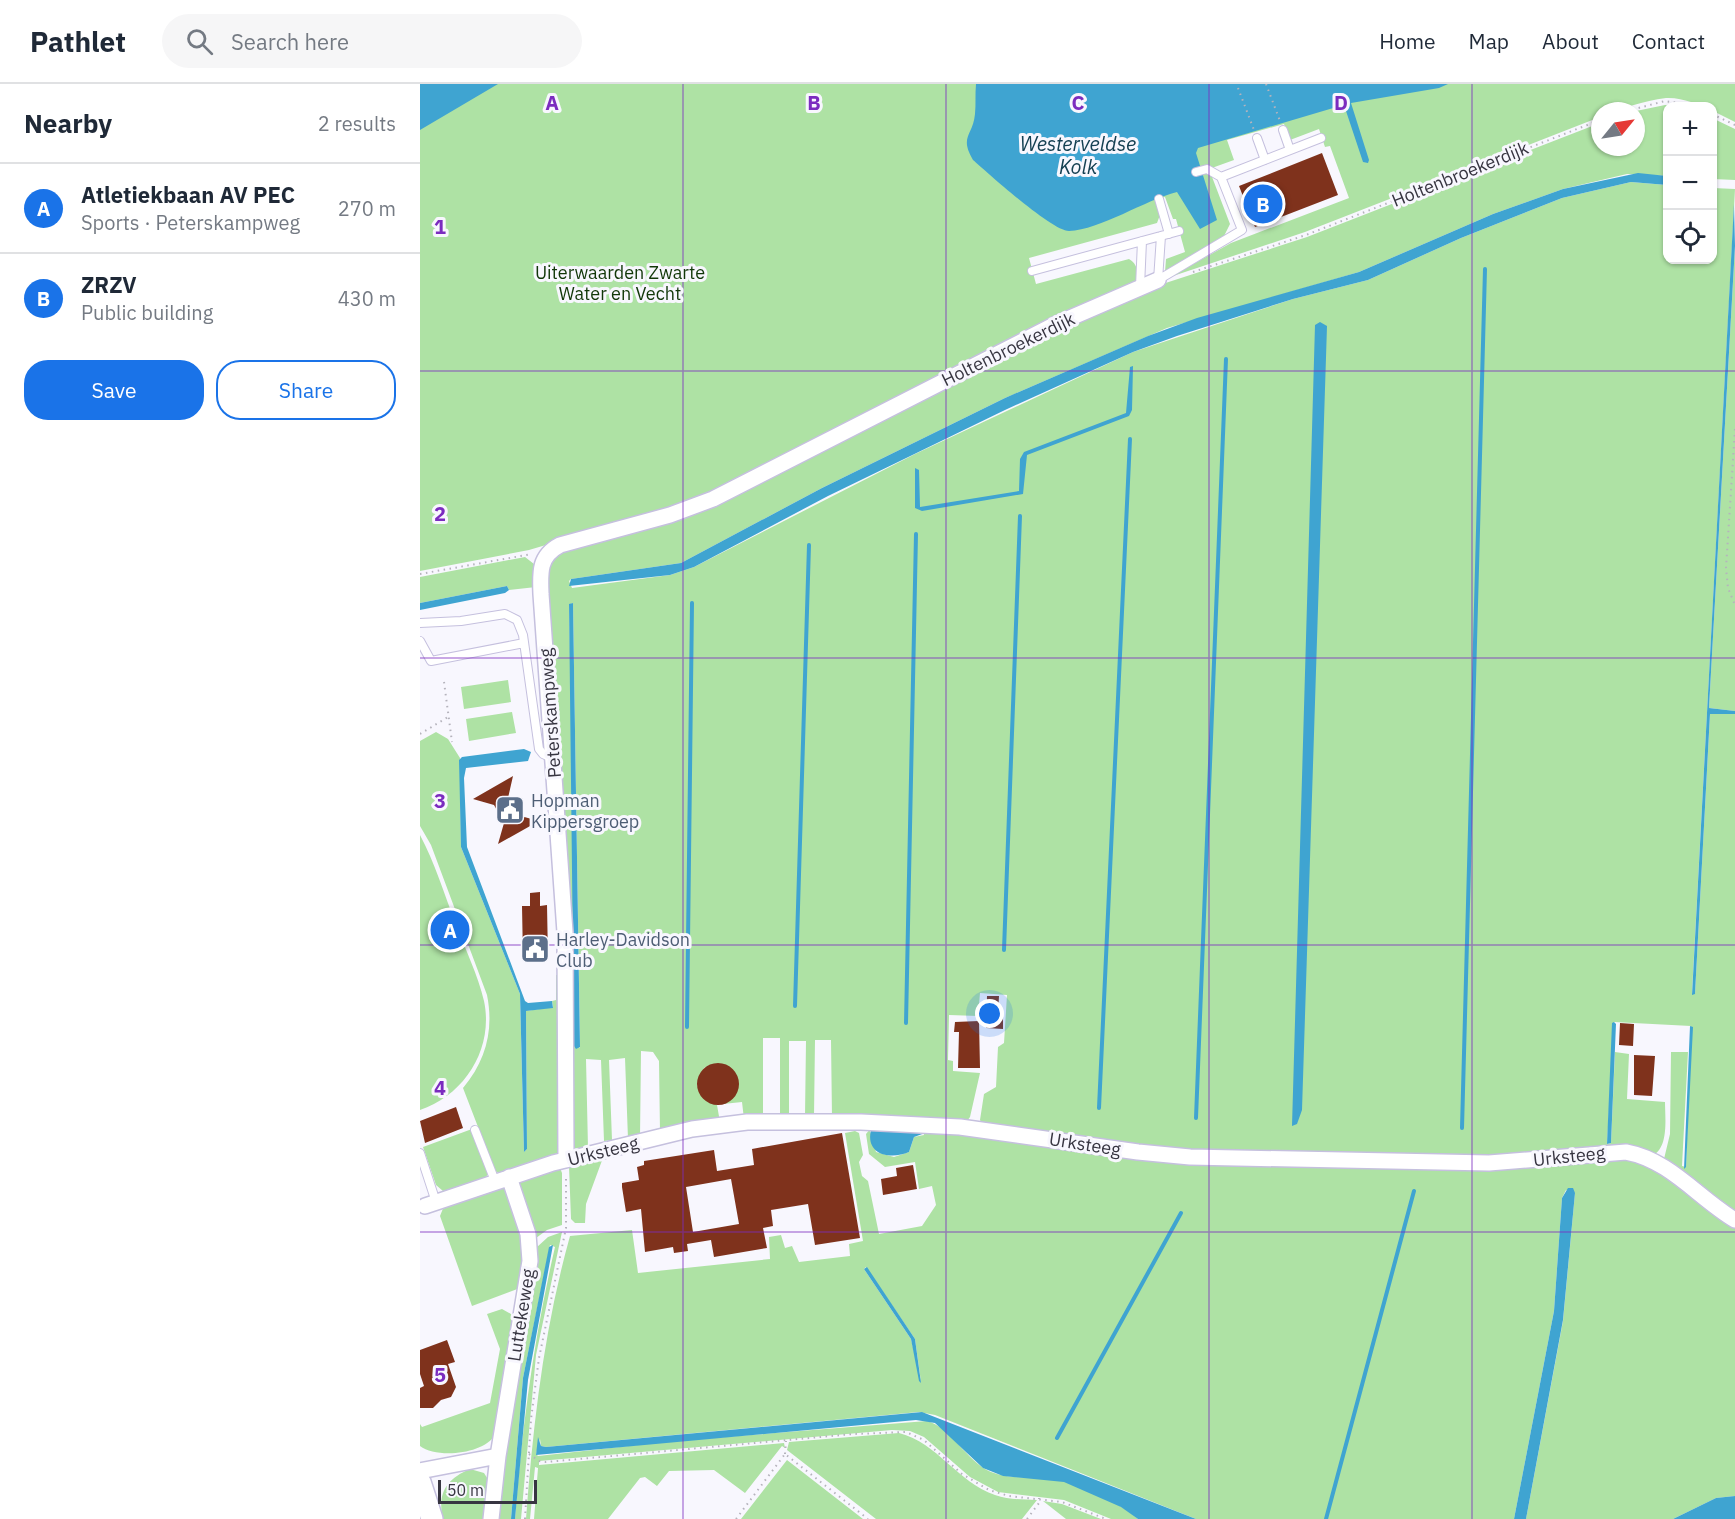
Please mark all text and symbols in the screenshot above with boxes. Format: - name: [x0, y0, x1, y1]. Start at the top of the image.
- search box: [162, 14, 582, 68]
- text: Pathlet: [30, 23, 126, 60]
- icon: search: [183, 25, 216, 58]
- text: Search here: [231, 27, 349, 56]
- text: Home: [1379, 27, 1436, 55]
- text: Map: [1469, 27, 1509, 55]
- text: About: [1542, 27, 1599, 55]
- text: Contact: [1632, 27, 1705, 55]
- text: A: [545, 89, 559, 116]
- text: B: [807, 89, 821, 116]
- text: C: [1071, 89, 1085, 116]
- text: D: [1334, 89, 1348, 116]
- north arrow: [1591, 102, 1645, 156]
- map controls: [1663, 102, 1717, 264]
- button: +: [1663, 102, 1717, 156]
- text: Nearby: [24, 106, 112, 140]
- text: 2 results: [318, 110, 396, 137]
- water label: Westerveldse Kolk: [1020, 130, 1136, 180]
- street label: Holtenbroekerdijk: [1388, 136, 1532, 212]
- button: −: [1663, 156, 1717, 210]
- text: Atletiekbaan AV PEC: [81, 180, 295, 209]
- pin: B: [1244, 182, 1282, 226]
- text: A: [37, 195, 50, 222]
- text: 270 m: [338, 195, 396, 222]
- text: Sports · Peterskampweg: [81, 209, 300, 236]
- button: locate: [1663, 210, 1717, 264]
- text: 1: [434, 213, 446, 240]
- park label: Uiterwaarden Zwarte Water en Vecht: [535, 261, 705, 305]
- text: ZRZV: [81, 270, 137, 299]
- text: B: [37, 285, 50, 312]
- text: 430 m: [338, 285, 396, 312]
- text: Public building: [81, 299, 213, 326]
- street label: Holtenbroekerdijk: [938, 307, 1079, 391]
- button: Save: [24, 360, 204, 420]
- button: Share: [216, 360, 396, 420]
- text: 2: [434, 500, 446, 527]
- street label: Peterskampweg: [534, 647, 566, 779]
- text: 3: [434, 787, 446, 814]
- place label: Hopman Kippersgroep: [531, 789, 639, 833]
- public building icon: Hopman Kippersgroep: [494, 794, 526, 826]
- pin: A: [430, 908, 470, 952]
- place label: Harley-Davidson Club: [556, 928, 690, 972]
- public building icon: Harley-Davidson Club: [519, 933, 551, 965]
- your location: [975, 999, 1004, 1028]
- text: 4: [434, 1074, 446, 1101]
- street label: Urksteeg: [1048, 1127, 1123, 1161]
- street label: Urksteeg: [565, 1131, 641, 1171]
- street label: Urksteeg: [1532, 1141, 1607, 1171]
- street label: Luttekeweg: [502, 1267, 540, 1363]
- text: 5: [434, 1361, 446, 1388]
- scale bar: [438, 1477, 537, 1504]
- text: 50 m: [447, 1480, 484, 1500]

